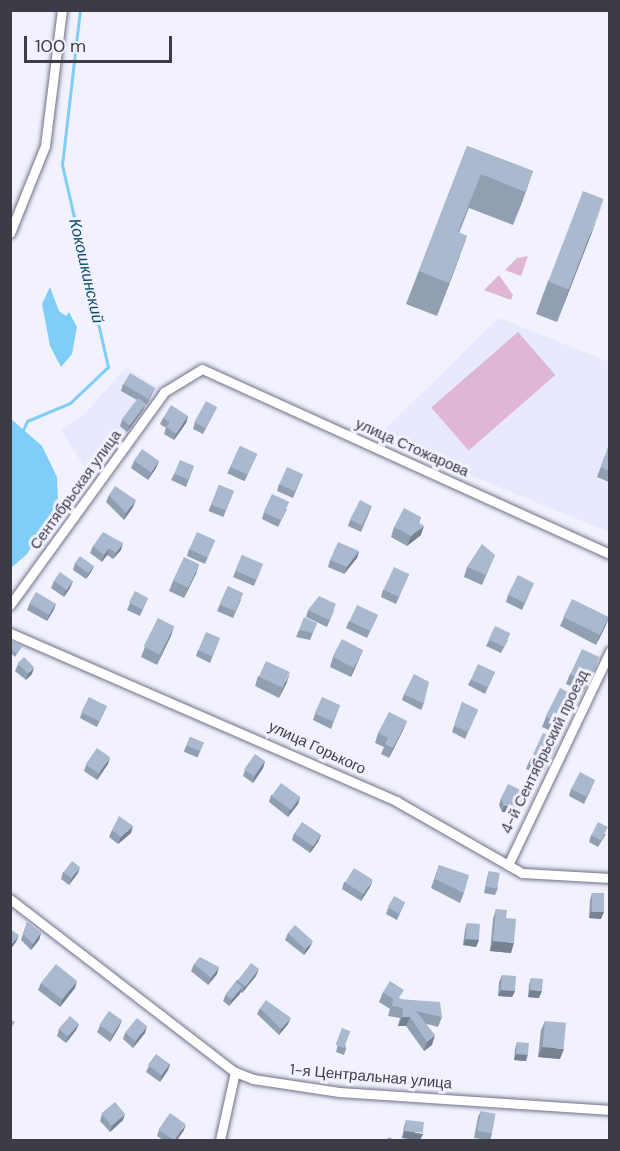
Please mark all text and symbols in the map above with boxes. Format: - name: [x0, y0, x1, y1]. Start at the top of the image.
- scale bar: [27, 24, 176, 62]
- text: 100 m: [35, 34, 86, 58]
- water label: Кокошкинский: [65, 217, 107, 325]
- street label: улица Стожарова: [353, 415, 471, 481]
- street label: Сентябрьская улица: [27, 427, 125, 553]
- street label: 4-й Сентябрьский проезд: [498, 667, 592, 837]
- street label: улица Горького: [265, 718, 369, 778]
- street label: 1-я Центральная улица: [289, 1061, 453, 1093]

